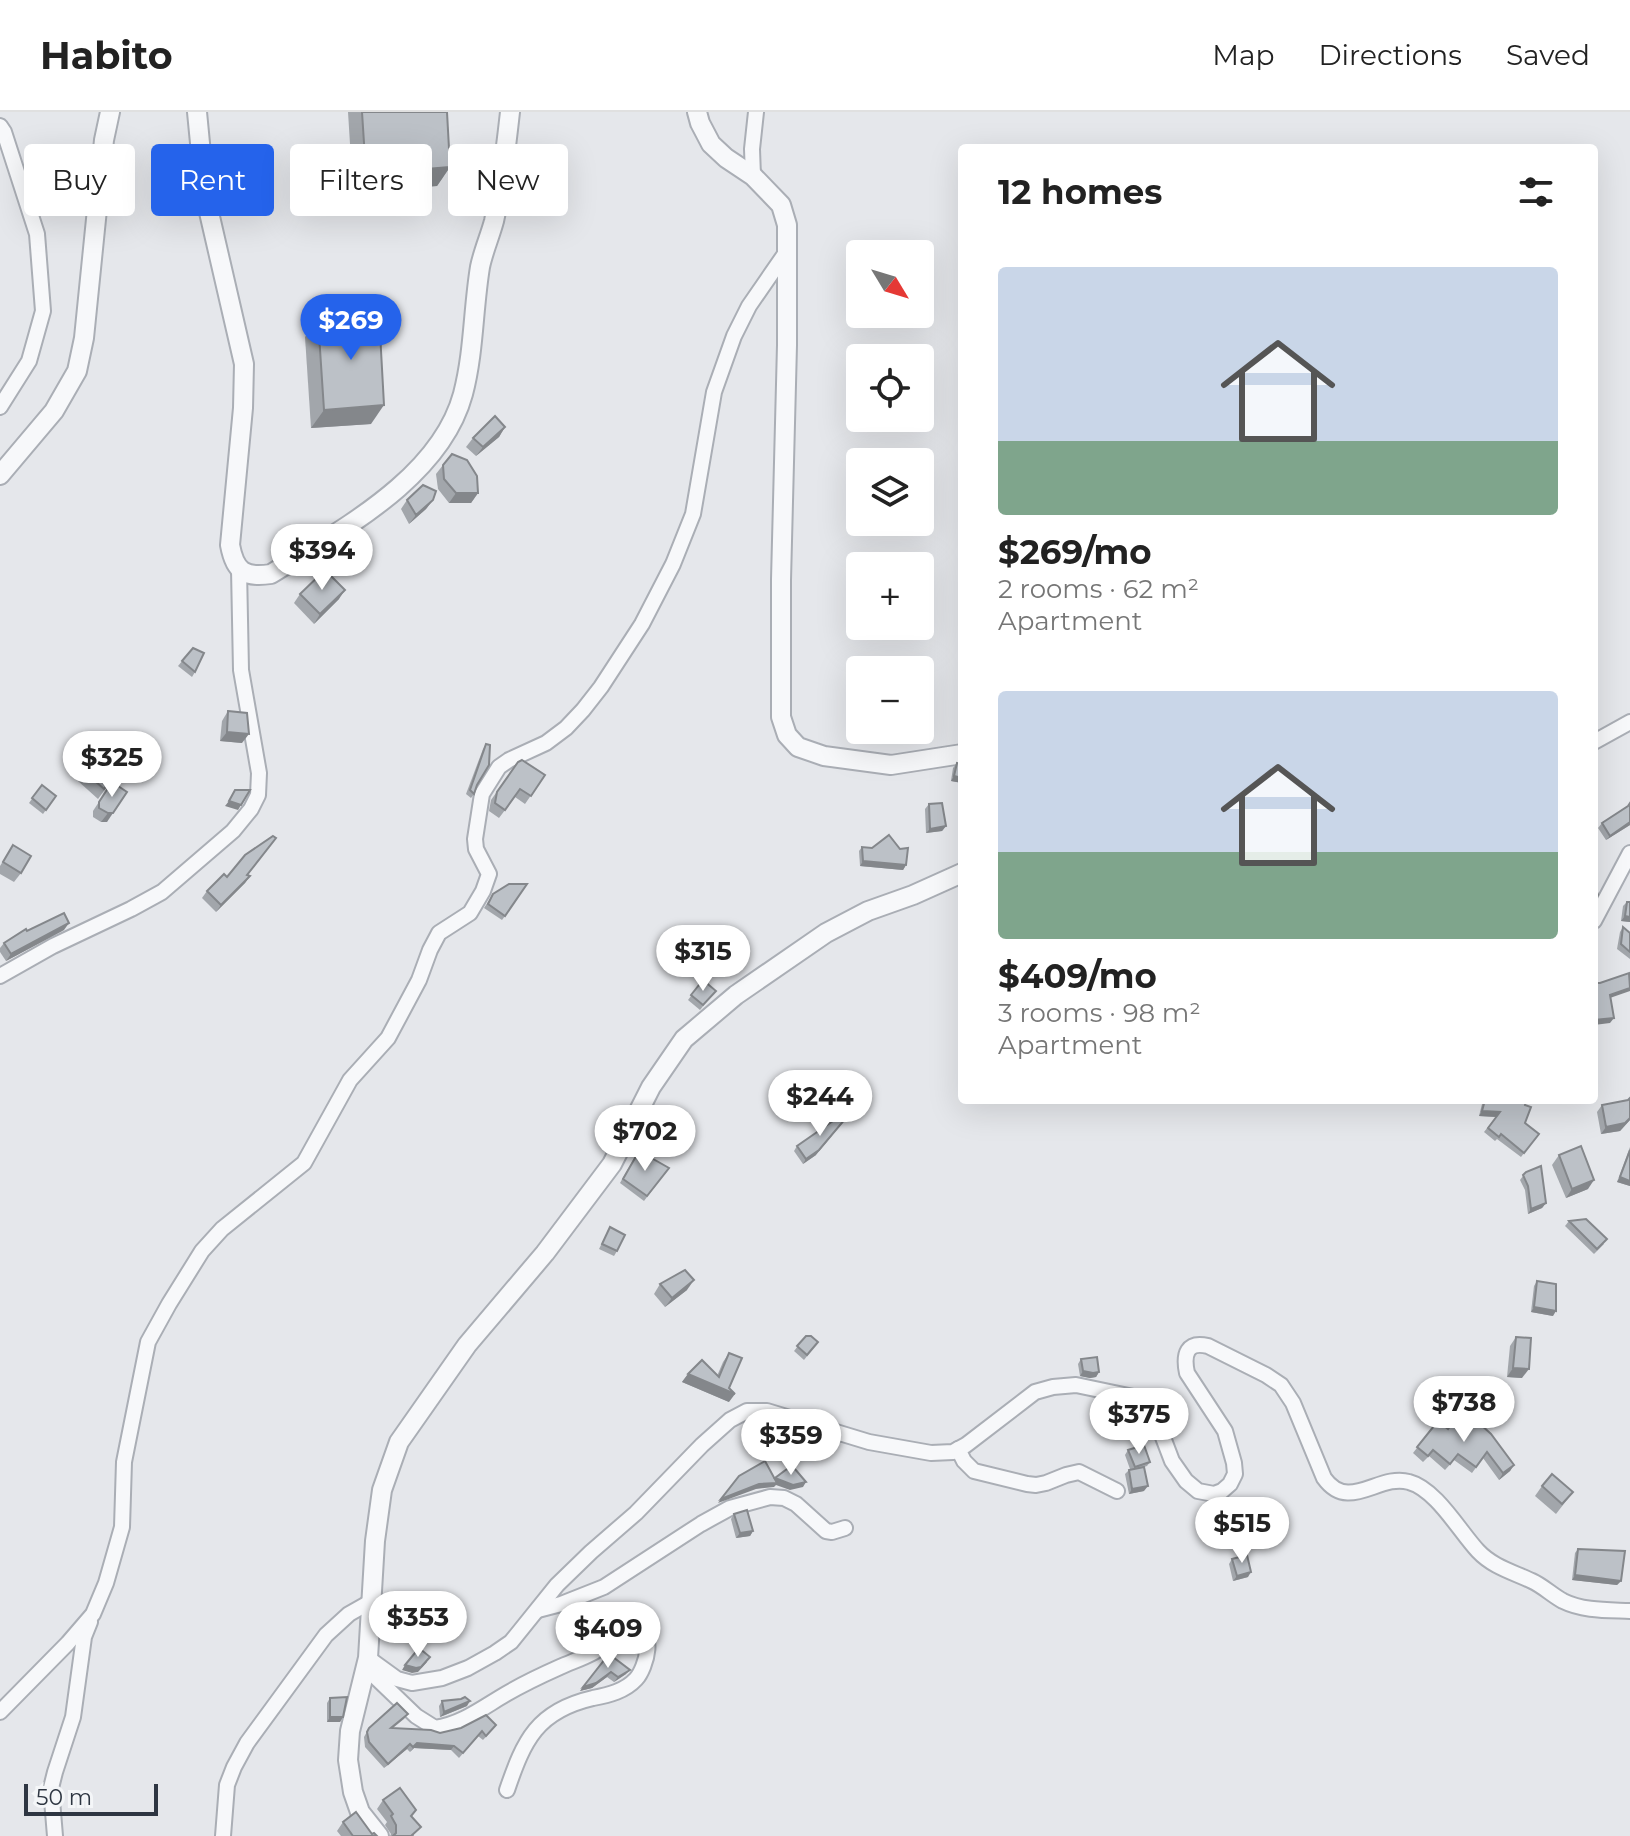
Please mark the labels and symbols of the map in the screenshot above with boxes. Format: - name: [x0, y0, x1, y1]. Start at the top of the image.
- north arrow: [846, 240, 934, 328]
- pin: $269: [304, 294, 398, 362]
- pin: $394: [275, 524, 369, 592]
- pin: $325: [65, 731, 159, 799]
- pin: $315: [656, 925, 750, 993]
- pin: $244: [773, 1070, 867, 1138]
- pin: $702: [598, 1105, 692, 1173]
- pin: $738: [1417, 1376, 1511, 1444]
- pin: $375: [1092, 1388, 1186, 1456]
- pin: $359: [744, 1409, 838, 1477]
- pin: $515: [1195, 1497, 1289, 1565]
- pin: $353: [371, 1591, 465, 1659]
- pin: $409: [561, 1602, 655, 1670]
- scale bar: [24, 1780, 158, 1816]

